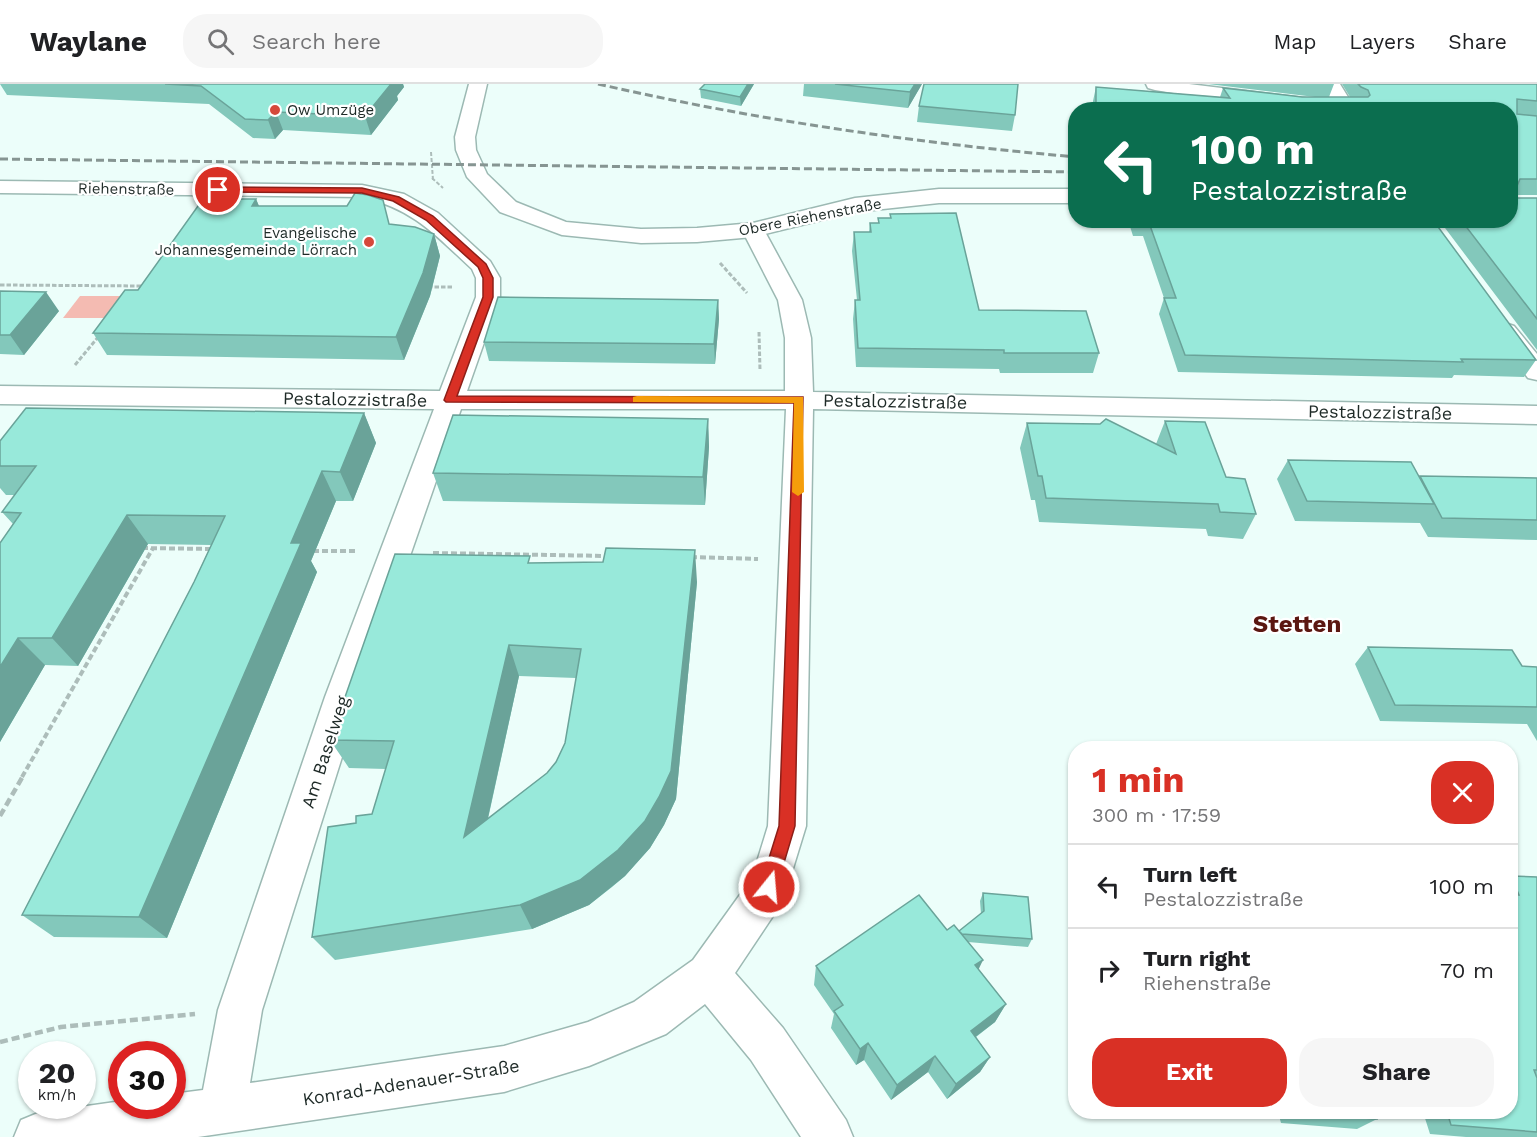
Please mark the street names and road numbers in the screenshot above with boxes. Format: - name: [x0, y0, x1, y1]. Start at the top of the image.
- street label: Riehenstraße: [78, 179, 174, 199]
- street label: Obere Riehenstraße: [737, 194, 883, 240]
- street label: Pestalozzistraße: [283, 387, 427, 411]
- street label: Pestalozzistraße: [823, 389, 967, 413]
- street label: Pestalozzistraße: [1308, 400, 1452, 424]
- street label: Am Baselweg: [297, 693, 353, 811]
- street label: Konrad-Adenauer-Straße: [301, 1054, 521, 1110]

